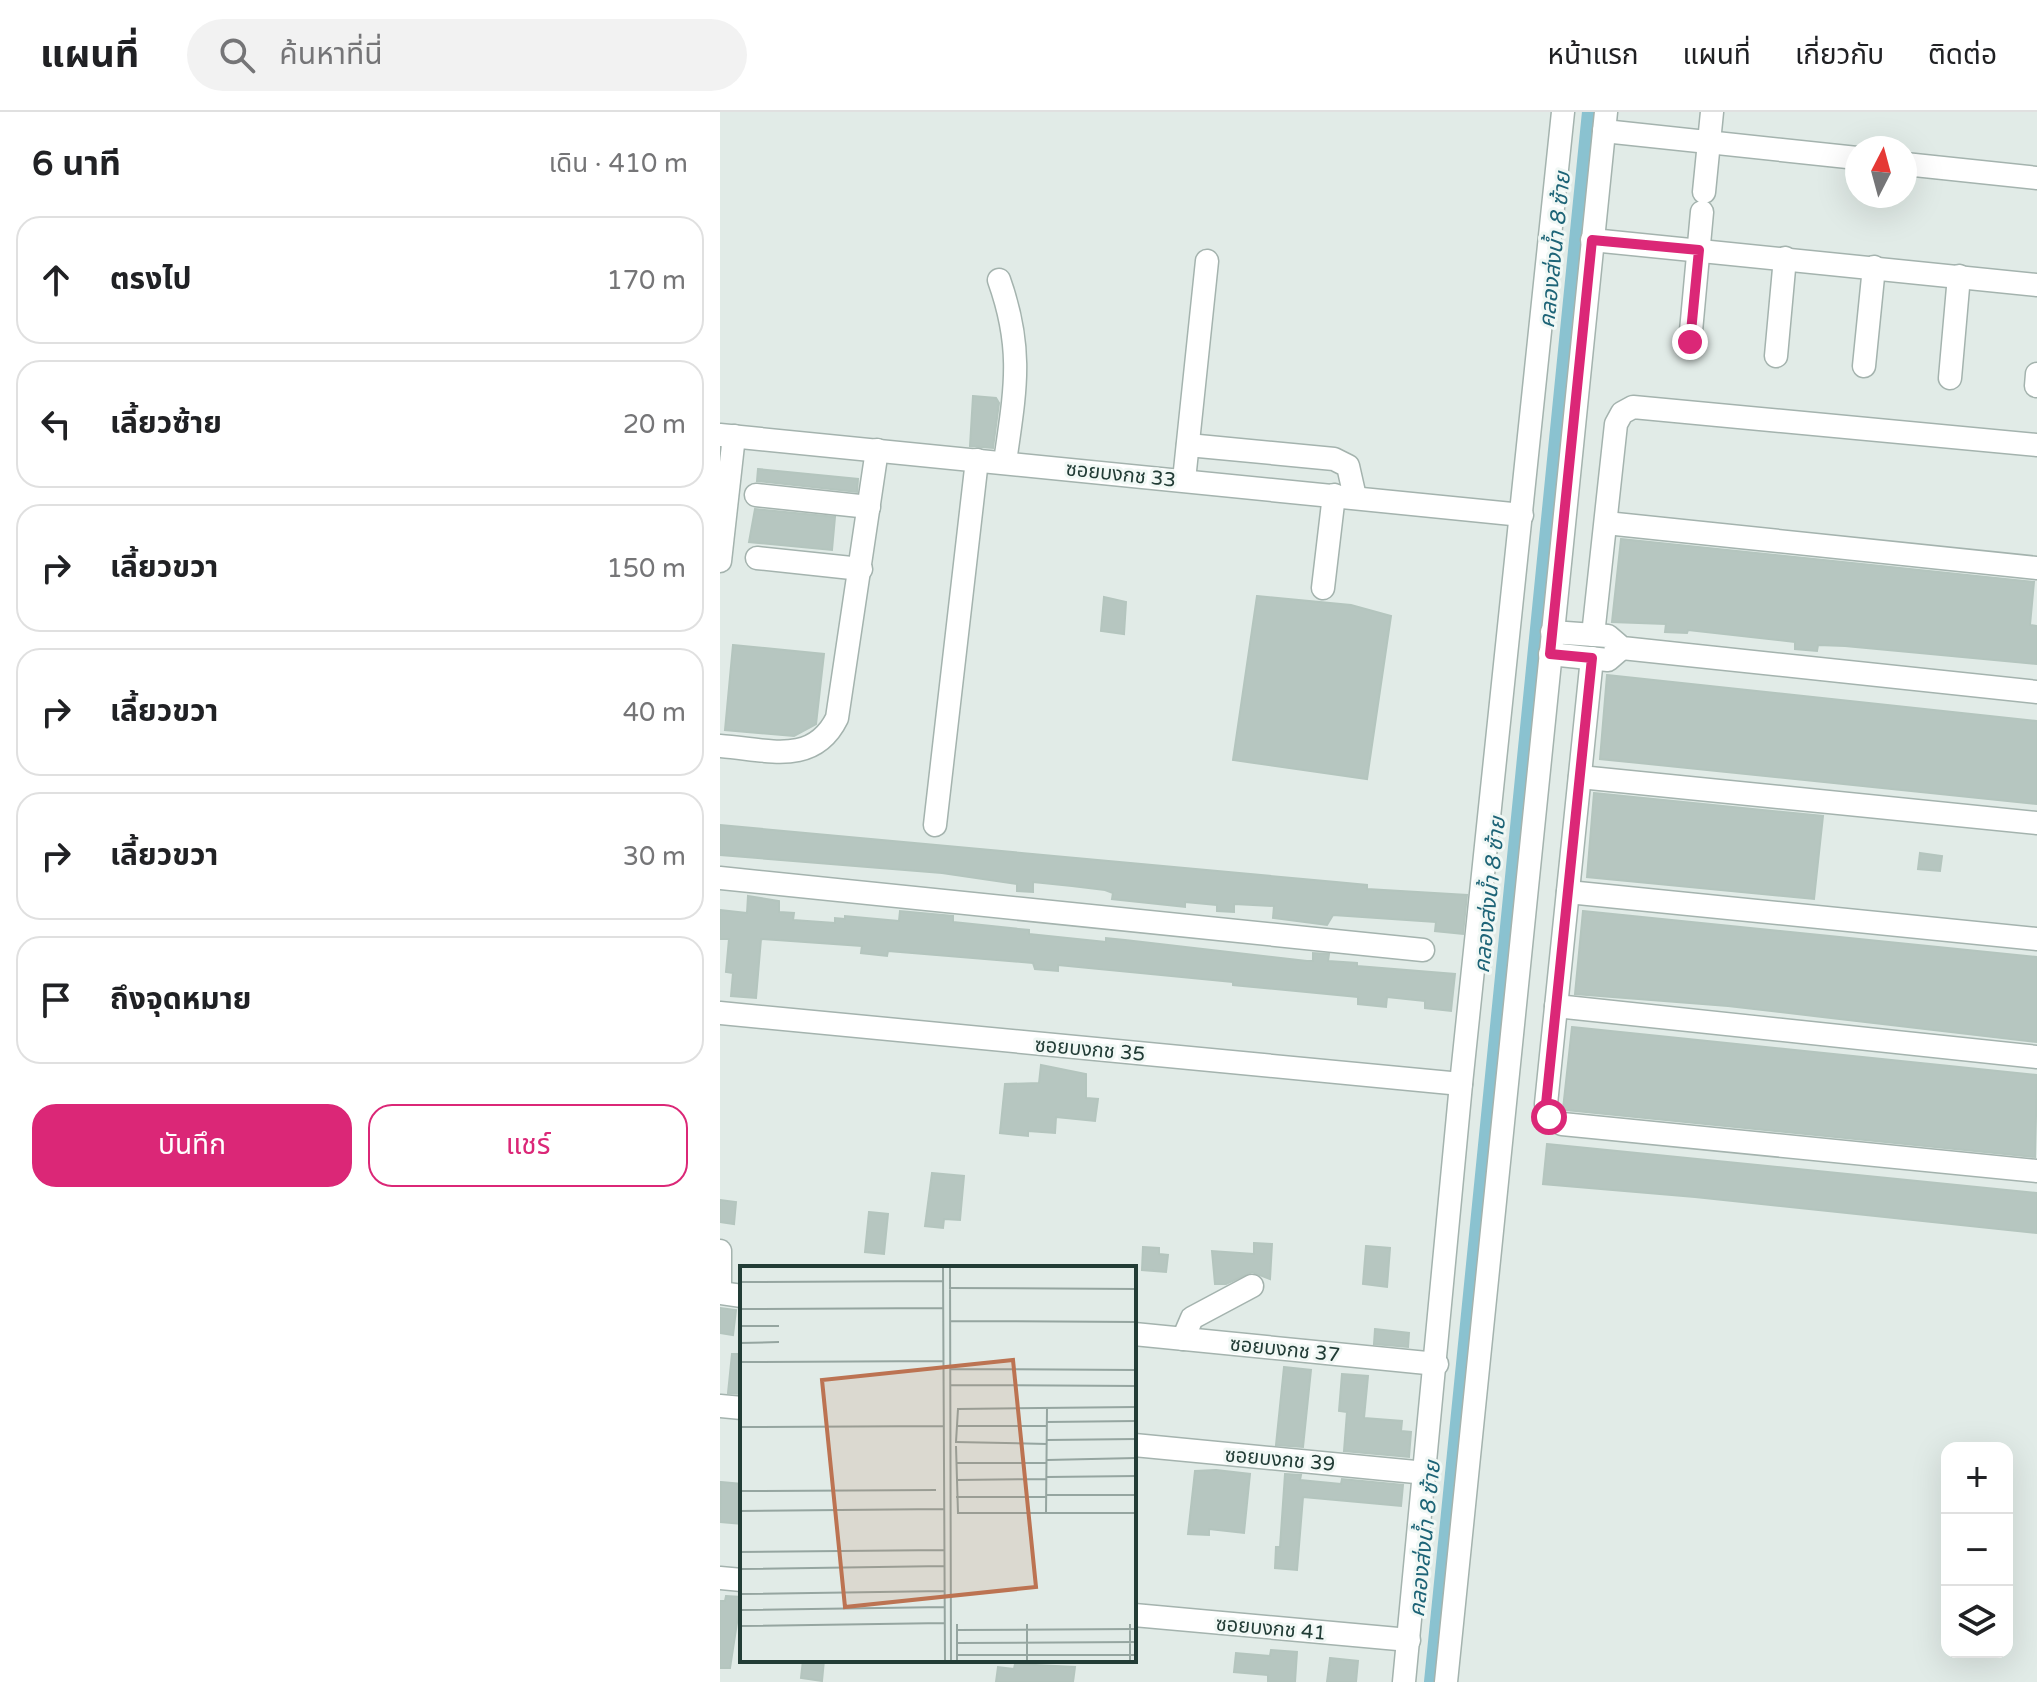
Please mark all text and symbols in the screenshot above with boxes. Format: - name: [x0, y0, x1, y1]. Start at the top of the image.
- search box: [187, 19, 747, 91]
- text: แผนที่: [40, 32, 139, 78]
- icon: search: [215, 33, 259, 77]
- text: ค้นหาที่นี่: [279, 36, 383, 73]
- text: หน้าแรก: [1548, 38, 1639, 72]
- text: แผนที่: [1683, 38, 1751, 72]
- text: เกี่ยวกับ: [1795, 38, 1884, 72]
- text: ติดต่อ: [1928, 38, 1997, 72]
- north arrow: [1845, 136, 1917, 208]
- text: 6 นาที: [32, 144, 121, 185]
- text: เดิน · 410 m: [549, 148, 688, 179]
- water label: คลองส่งน้ำ 8 ซ้าย: [1531, 169, 1576, 329]
- icon: ahead: [34, 258, 78, 302]
- text: ตรงไป: [110, 261, 192, 298]
- text: 170 m: [606, 265, 686, 296]
- route end: [1672, 324, 1708, 360]
- icon: left: [34, 402, 78, 446]
- text: เลี้ยวซ้าย: [110, 405, 222, 442]
- text: 20 m: [623, 409, 686, 440]
- street label: ซอยบงกช 33: [1065, 457, 1177, 493]
- icon: right: [34, 546, 78, 590]
- text: เลี้ยวขวา: [110, 549, 218, 586]
- text: 150 m: [606, 553, 686, 584]
- icon: right: [34, 690, 78, 734]
- text: เลี้ยวขวา: [110, 693, 218, 730]
- text: 40 m: [623, 697, 686, 728]
- water label: คลองส่งน้ำ 8 ซ้าย: [1466, 814, 1511, 974]
- icon: right: [34, 834, 78, 878]
- text: เลี้ยวขวา: [110, 837, 218, 874]
- text: 30 m: [623, 841, 686, 872]
- icon: arrive: [34, 978, 78, 1022]
- text: ถึงจุดหมาย: [110, 981, 251, 1018]
- street label: ซอยบงกช 35: [1034, 1033, 1146, 1067]
- route start: [1531, 1099, 1567, 1135]
- button: บันทึก: [32, 1104, 352, 1187]
- button: แชร์: [368, 1104, 688, 1187]
- inset map: [740, 1266, 1136, 1662]
- street label: ซอยบงกช 37: [1229, 1332, 1341, 1368]
- map controls: [1941, 1442, 2013, 1658]
- button: +: [1941, 1442, 2013, 1514]
- street label: ซอยบงกช 39: [1224, 1443, 1336, 1477]
- water label: คลองส่งน้ำ 8 ซ้าย: [1401, 1458, 1446, 1618]
- button: −: [1941, 1514, 2013, 1586]
- button: layers: [1941, 1586, 2013, 1658]
- street label: ซอยบงกช 41: [1215, 1612, 1327, 1646]

